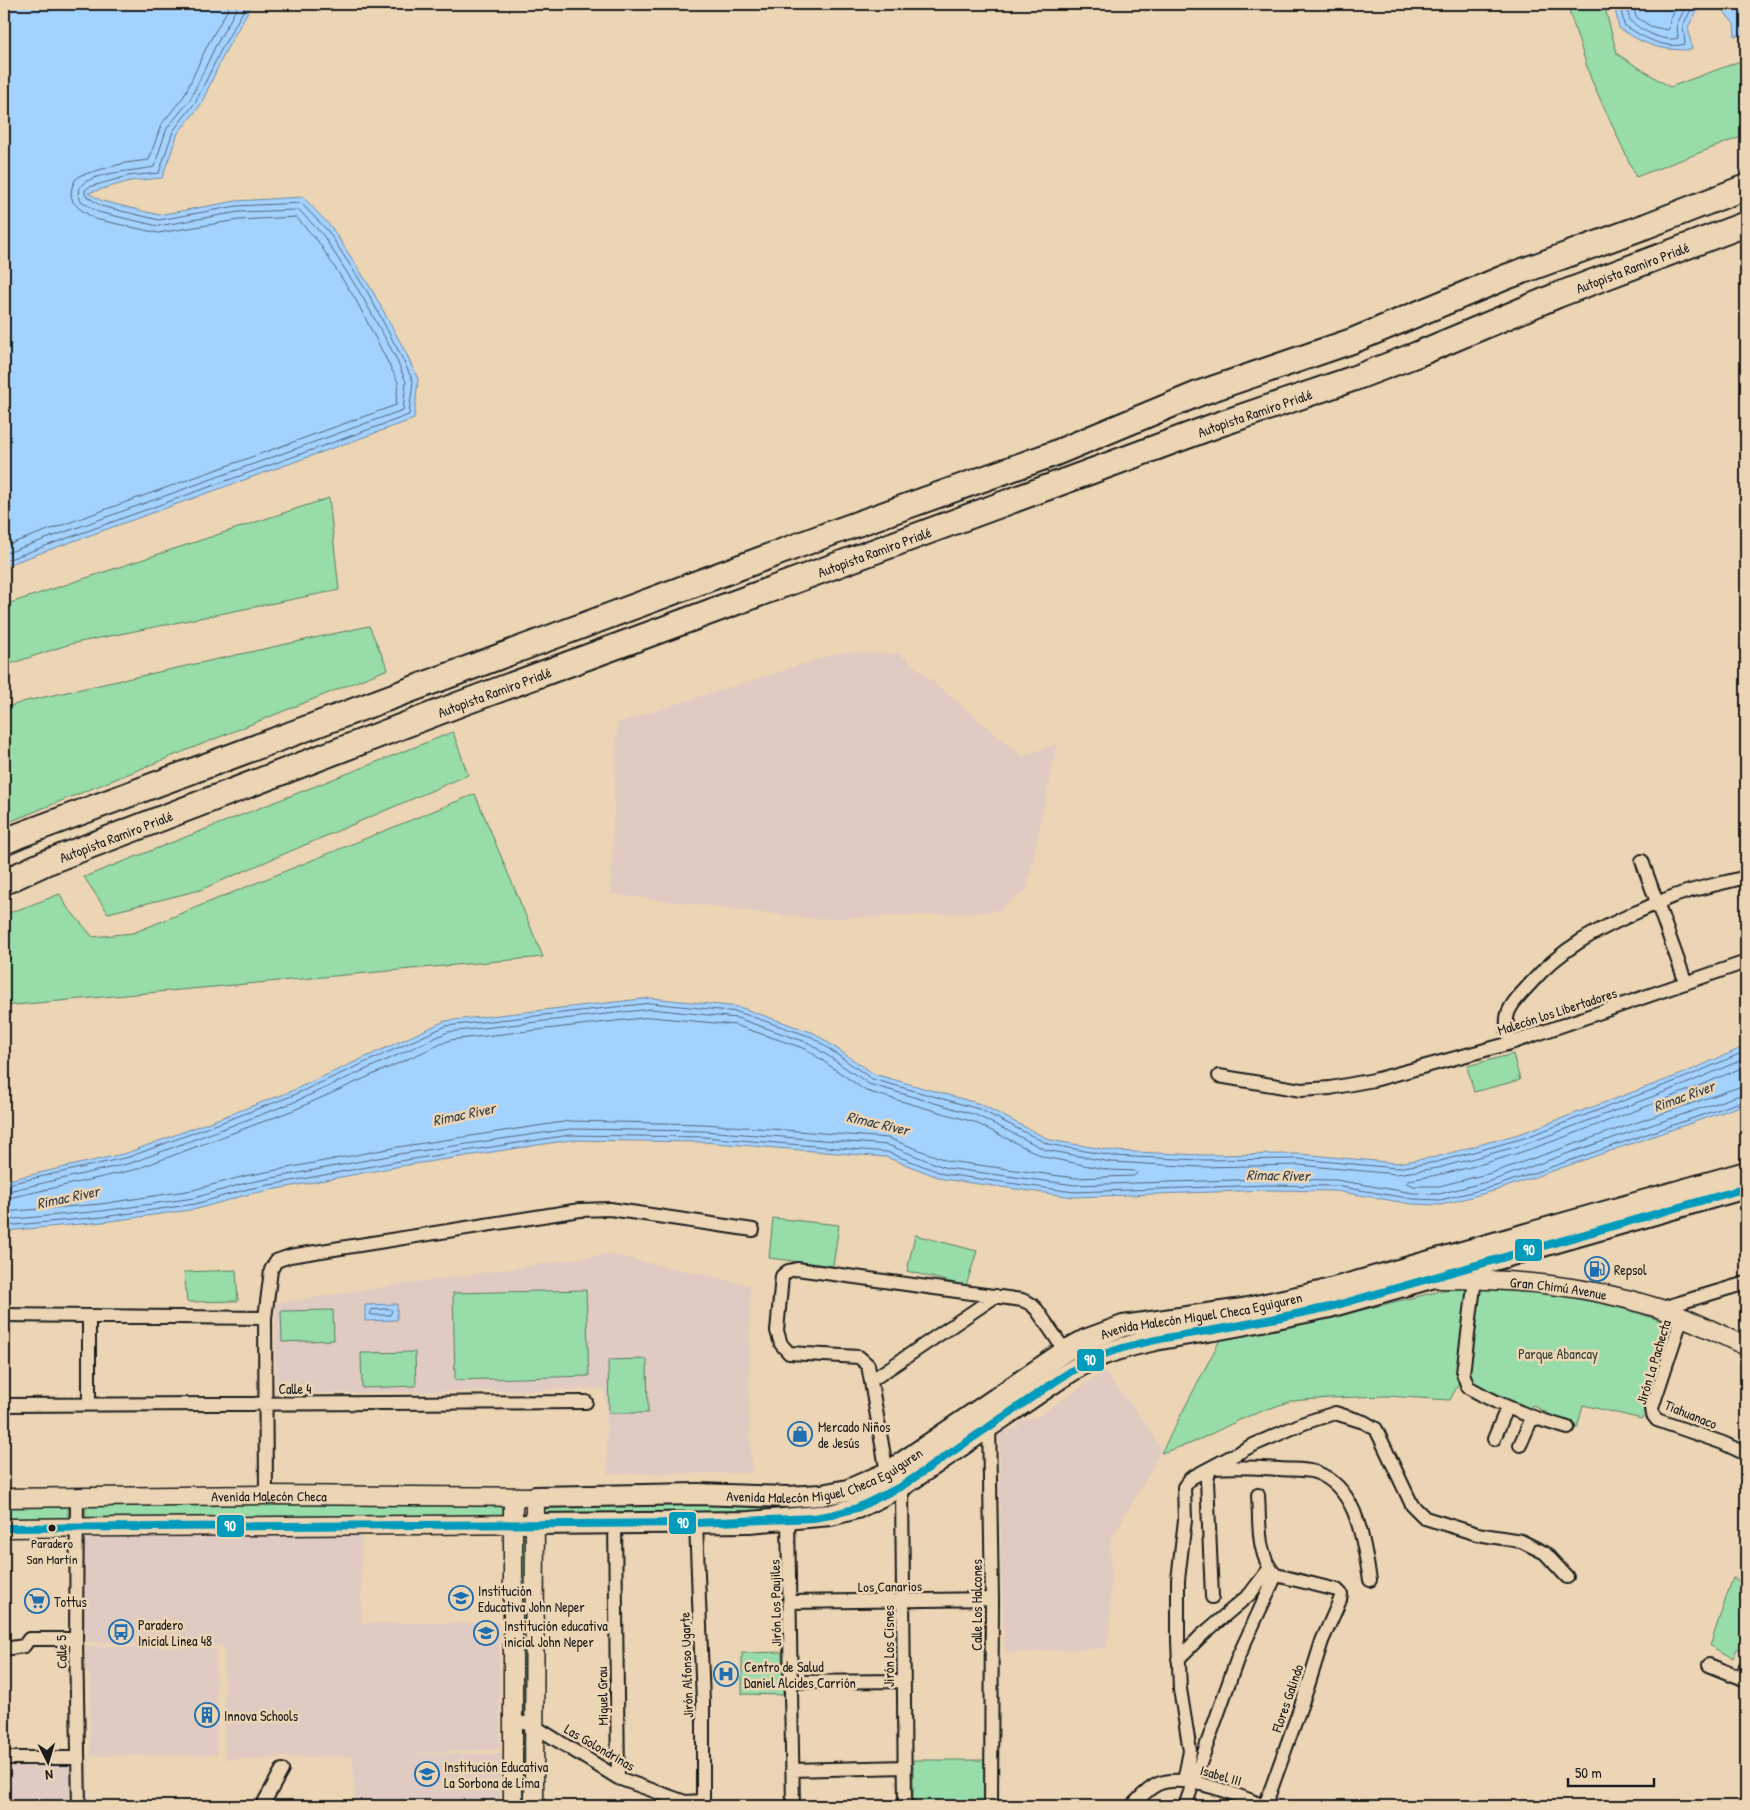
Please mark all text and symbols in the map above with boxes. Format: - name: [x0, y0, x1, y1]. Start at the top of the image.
- street label: Autopista Ramiro Prialé: [1573, 237, 1692, 297]
- street label: Autopista Ramiro Prialé: [1195, 384, 1315, 441]
- street label: Autopista Ramiro Prialé: [815, 522, 934, 581]
- street label: Autopista Ramiro Prialé: [435, 662, 554, 721]
- street label: Autopista Ramiro Prialé: [56, 805, 176, 866]
- street label: Malecón los Libertadores: [1495, 983, 1619, 1039]
- water label: Rimac River: [1651, 1075, 1719, 1117]
- water label: Rimac River: [431, 1097, 499, 1131]
- water label: Rimac River: [845, 1106, 913, 1141]
- water label: Rimac River: [1246, 1164, 1312, 1186]
- water label: Rimac River: [35, 1180, 103, 1214]
- line badge: 90: [1514, 1238, 1543, 1262]
- text: 90: [1523, 1240, 1535, 1259]
- fuel station icon: Repsol: [1584, 1256, 1610, 1282]
- place label: Repsol: [1614, 1260, 1647, 1280]
- street label: Gran Chimú Avenue: [1509, 1272, 1609, 1304]
- street label: Avenida Malecón Miguel Checa Eguiguren: [1097, 1287, 1304, 1343]
- street label: Jirón La Pachecta: [1631, 1317, 1675, 1407]
- park label: Parque Abancay: [1518, 1344, 1598, 1364]
- line badge: 90: [1076, 1348, 1105, 1372]
- text: 90: [1084, 1350, 1096, 1369]
- street label: Calle 4: [278, 1379, 312, 1398]
- street label: Tiahuanaco: [1662, 1395, 1720, 1433]
- place label: Mercado Niños de Jesús: [818, 1417, 890, 1452]
- shop icon: Mercado Niños de Jesús: [787, 1421, 813, 1447]
- street label: Avenida Malecón Miguel Checa Eguiguren: [726, 1442, 926, 1507]
- street label: Avenida Malecón Checa: [211, 1485, 327, 1505]
- line badge: 90: [668, 1511, 697, 1535]
- text: 90: [677, 1513, 689, 1532]
- line badge: 90: [216, 1514, 245, 1538]
- text: 90: [224, 1516, 236, 1535]
- marker: Paradero San Martín: [47, 1523, 57, 1533]
- place label: Paradero San Martín: [26, 1534, 78, 1568]
- street label: Jirón Los Paujiles: [765, 1559, 786, 1647]
- street label: Calle Los Halcones: [967, 1559, 986, 1651]
- street label: Los Canarios: [858, 1576, 922, 1596]
- place label: Institución Educativa John Neper: [478, 1581, 585, 1617]
- school or university icon: Institución Educativa John Neper: [448, 1585, 474, 1611]
- supermarket icon: Tottus: [24, 1588, 50, 1614]
- place label: Tottus: [54, 1592, 87, 1611]
- street label: Jirón Los Cisnes: [879, 1605, 898, 1687]
- street label: Jirón Alfonso Ugarte: [675, 1611, 698, 1718]
- place label: Paradero Inicial Linea 48: [138, 1615, 212, 1650]
- place label: Institución educativa inicial John Neper: [504, 1616, 608, 1652]
- bus stop icon: Paradero Inicial Linea 48: [108, 1619, 134, 1645]
- school or university icon: Institución educativa inicial John Neper: [473, 1620, 499, 1646]
- street label: Calle 5: [51, 1635, 71, 1669]
- place label: Centro de Salud Daniel Alcides Carrión: [744, 1657, 856, 1692]
- hospital icon: Centro de Salud Daniel Alcides Carrión: [713, 1661, 739, 1687]
- street label: Flores Galindo: [1266, 1661, 1308, 1735]
- street label: Miguel Grau: [592, 1666, 613, 1726]
- building icon: Innova Schools: [194, 1702, 220, 1728]
- place label: Innova Schools: [224, 1706, 298, 1725]
- street label: Las Golondrinas: [561, 1719, 639, 1775]
- north arrow: [22, 1738, 72, 1788]
- scale bar: [1568, 1755, 1654, 1787]
- place label: Institución Educativa La Sorbona de Lima: [444, 1757, 549, 1792]
- street label: Isabel III: [1198, 1760, 1244, 1790]
- school or university icon: Institución Educativa La Sorbona de Lima: [414, 1761, 440, 1787]
- text: 50 m: [1575, 1762, 1602, 1783]
- text: N: [44, 1766, 54, 1785]

